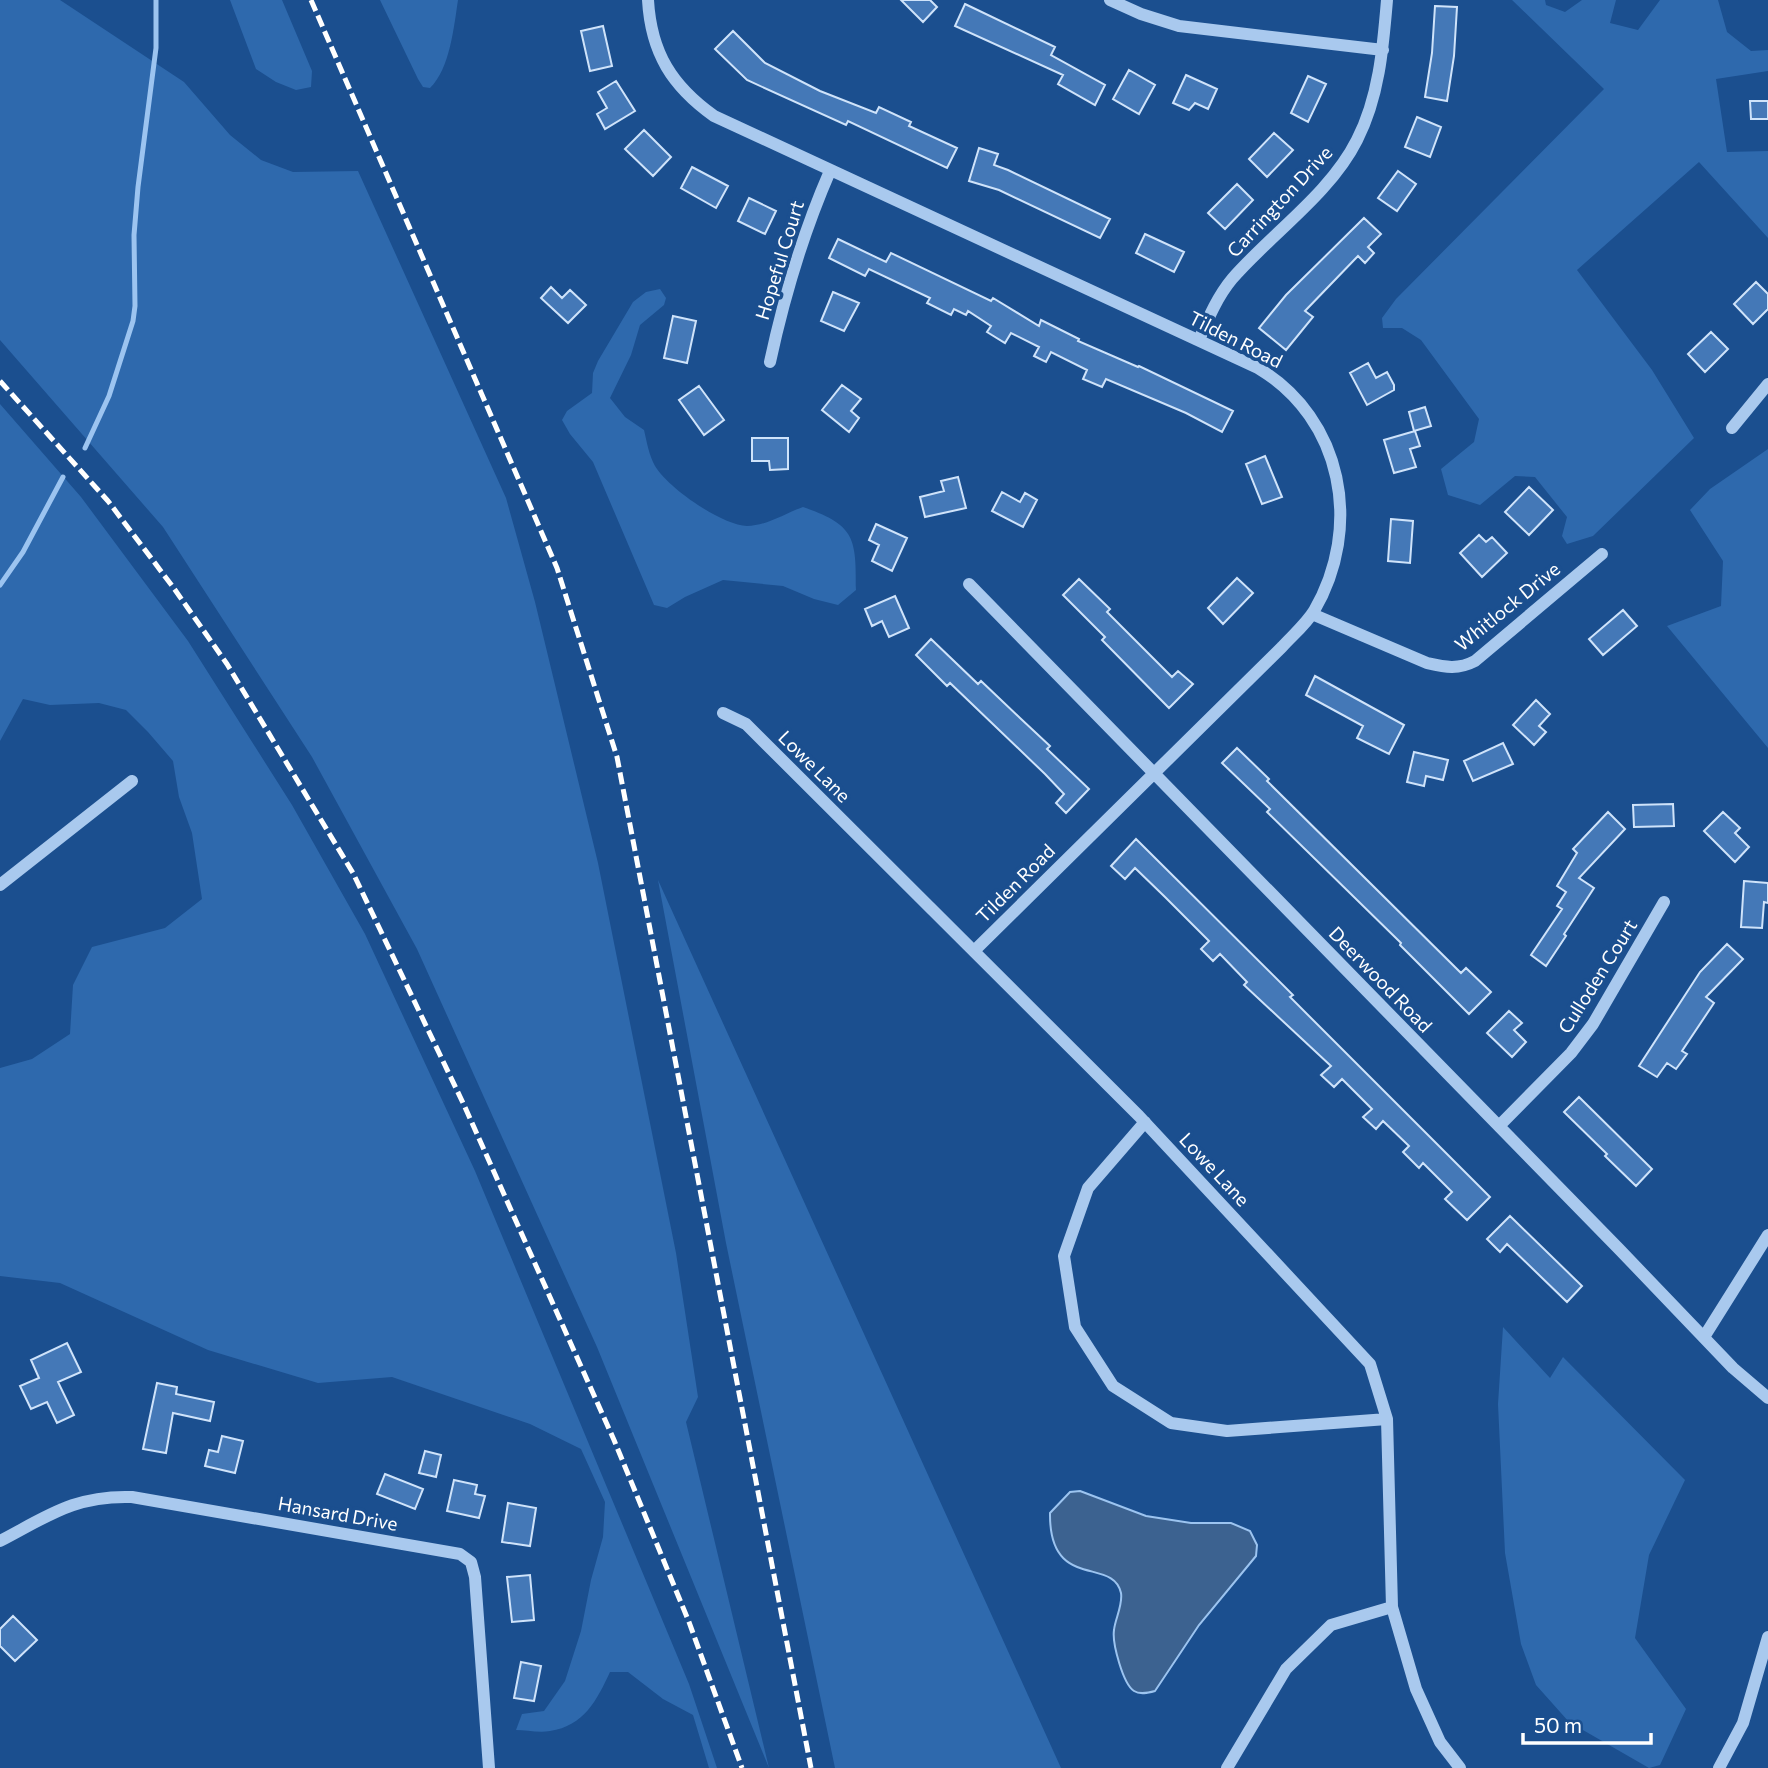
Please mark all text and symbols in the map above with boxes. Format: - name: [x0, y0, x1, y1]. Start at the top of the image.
- street label: Carrington Drive: [1222, 141, 1336, 261]
- street label: Hopeful Court: [750, 197, 808, 322]
- street label: Tilden Road: [1185, 306, 1287, 372]
- street label: Whitlock Drive: [1450, 557, 1564, 655]
- street label: Lowe Lane: [774, 725, 856, 807]
- street label: Tilden Road: [971, 839, 1059, 927]
- street label: Culloden Court: [1553, 914, 1641, 1037]
- street label: Deerwood Road: [1325, 921, 1437, 1037]
- street label: Lowe Lane: [1175, 1127, 1255, 1211]
- street label: Hansard Drive: [276, 1491, 400, 1535]
- scale bar: [1523, 1702, 1651, 1746]
- text: 50 m: [1534, 1712, 1582, 1737]

